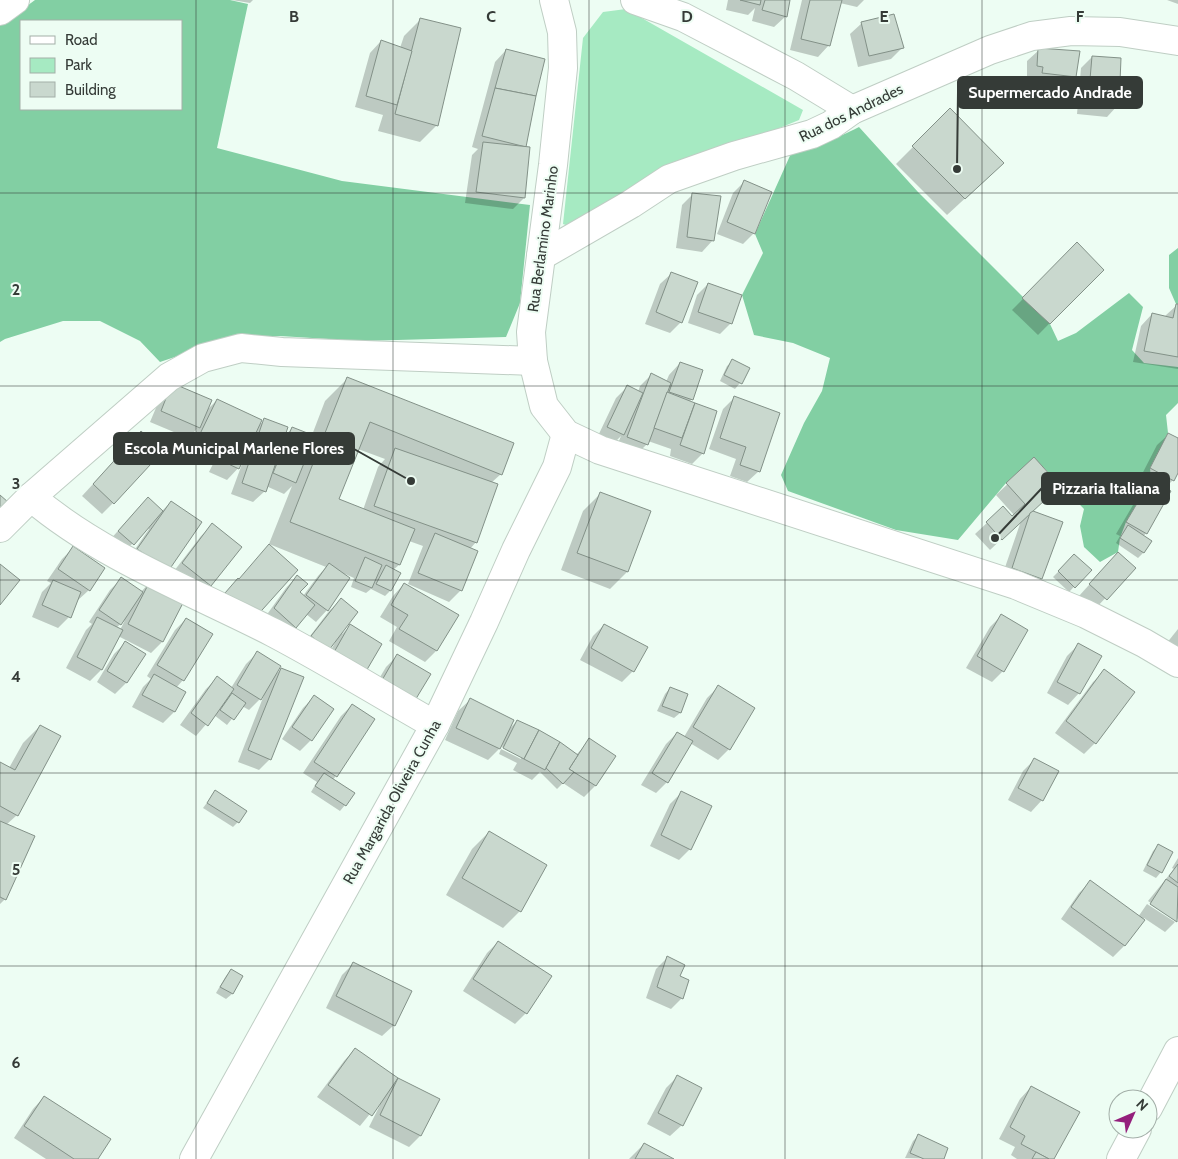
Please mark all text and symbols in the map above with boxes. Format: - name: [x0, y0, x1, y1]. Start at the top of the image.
- text: B: [289, 7, 299, 26]
- text: C: [486, 7, 496, 26]
- text: D: [681, 7, 693, 26]
- text: E: [879, 7, 889, 26]
- text: F: [1076, 7, 1085, 26]
- legend: [20, 20, 182, 110]
- text: Road: [65, 31, 98, 49]
- text: Park: [65, 56, 92, 74]
- callout: Supermercado Andrade: [958, 77, 1142, 108]
- street label: Rua dos Andrades: [796, 80, 906, 146]
- text: Building: [65, 81, 116, 99]
- text: Supermercado Andrade: [968, 83, 1132, 102]
- street label: Rua Berlamino Marinho: [524, 165, 562, 313]
- text: 2: [12, 280, 20, 299]
- callout: Escola Municipal Marlene Flores: [114, 433, 354, 464]
- text: Escola Municipal Marlene Flores: [124, 439, 344, 458]
- callout: Pizzaria Italiana: [1042, 473, 1169, 504]
- text: 3: [12, 474, 20, 493]
- text: Pizzaria Italiana: [1052, 479, 1160, 498]
- text: 4: [11, 667, 21, 686]
- street label: Rua Margarida Oliveira Cunha: [339, 716, 445, 887]
- text: 5: [12, 860, 20, 879]
- text: 6: [12, 1053, 21, 1072]
- north arrow: [1108, 1089, 1158, 1139]
- text: N: [1132, 1095, 1152, 1115]

